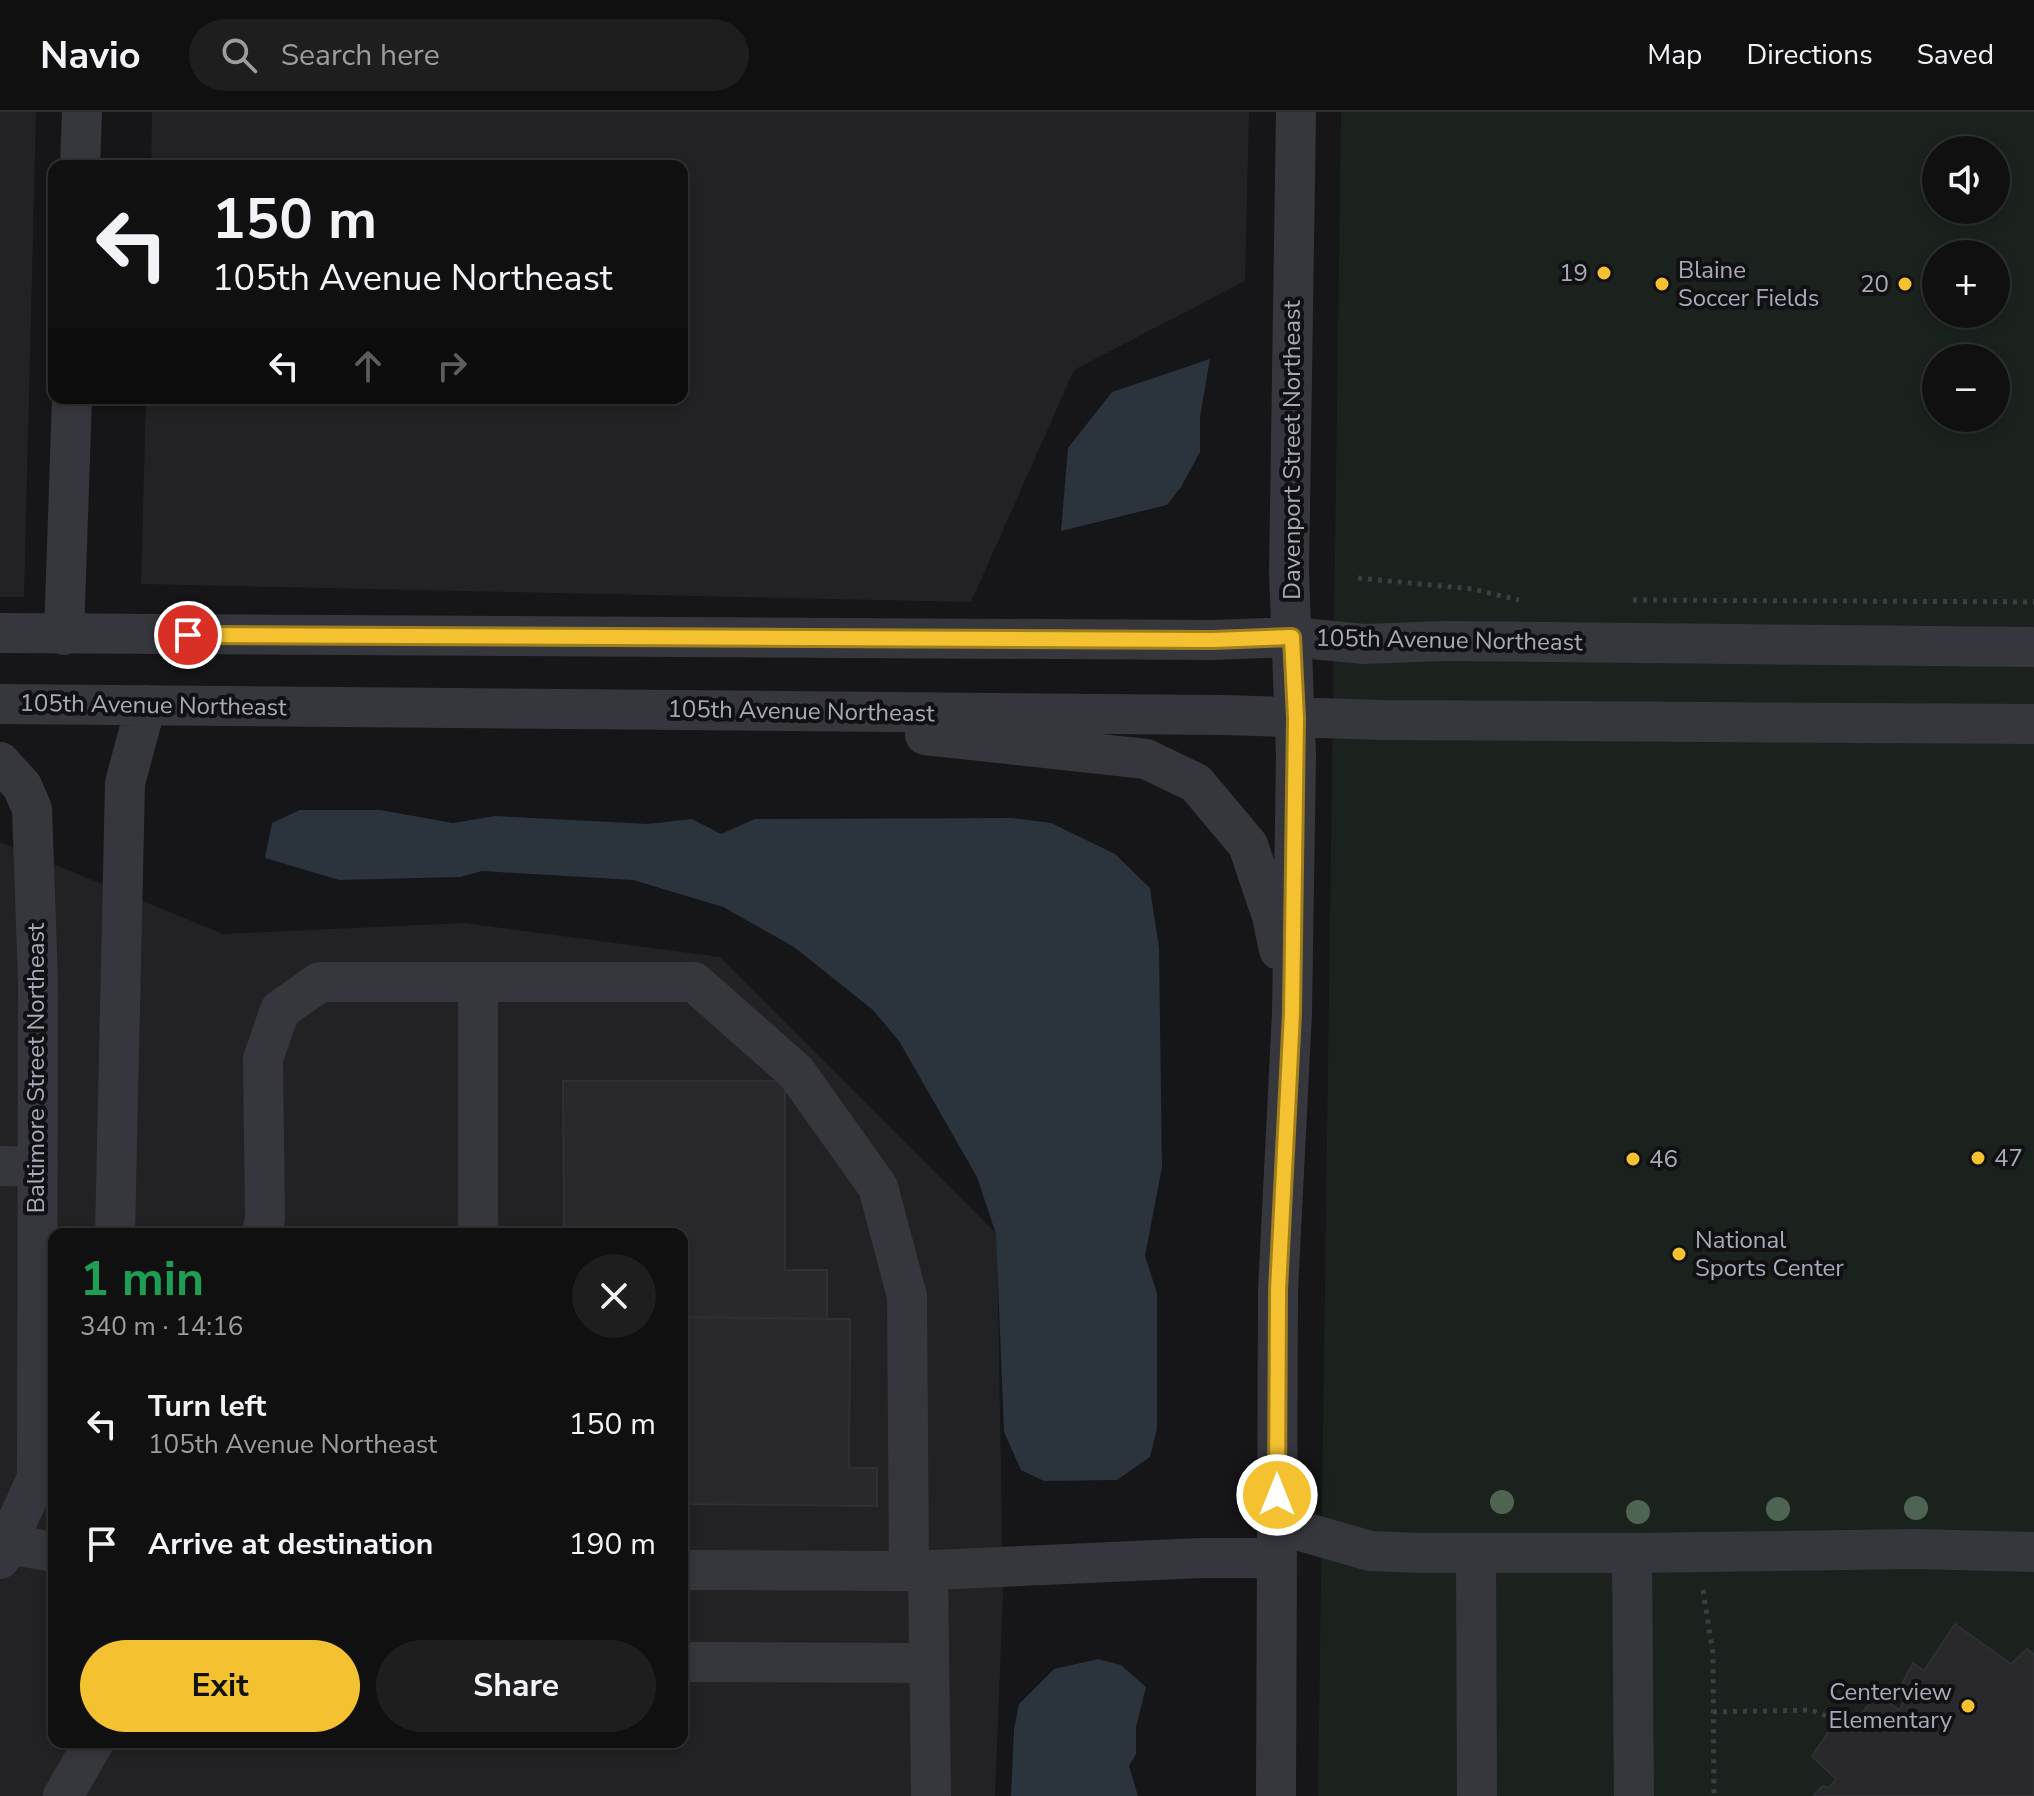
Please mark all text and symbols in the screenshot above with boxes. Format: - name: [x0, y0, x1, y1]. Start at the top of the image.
- search box: [189, 19, 749, 91]
- text: Navio: [40, 30, 141, 81]
- icon: search: [217, 33, 261, 77]
- text: Search here: [281, 35, 440, 76]
- text: Map: [1647, 36, 1702, 74]
- text: Directions: [1746, 36, 1873, 74]
- text: Saved: [1917, 36, 1994, 74]
- map controls: [1922, 136, 2010, 432]
- button: sound: [1922, 136, 2010, 224]
- text: 150 m: [212, 181, 377, 258]
- icon: left: [80, 192, 184, 296]
- button: +: [1922, 240, 2010, 328]
- text: 105th Avenue Northeast: [212, 254, 612, 303]
- place label: Blaine Soccer Fields: [1678, 254, 1819, 314]
- place label: 19: [1559, 257, 1588, 289]
- marker: 19: [1595, 264, 1613, 282]
- place label: 20: [1860, 268, 1889, 300]
- marker: Blaine Soccer Fields: [1653, 275, 1671, 293]
- marker: 20: [1896, 275, 1914, 293]
- street label: Davenport Street Northeast: [1276, 300, 1308, 600]
- icon: left: [262, 344, 306, 388]
- icon: ahead: [346, 344, 390, 388]
- icon: right: [430, 344, 474, 388]
- button: −: [1922, 344, 2010, 432]
- pin: [154, 601, 222, 669]
- icon: arrive: [166, 613, 210, 657]
- street label: 105th Avenue Northeast: [1315, 622, 1583, 658]
- street label: 105th Avenue Northeast: [19, 687, 287, 723]
- street label: 105th Avenue Northeast: [667, 693, 935, 729]
- street label: Baltimore Street Northeast: [20, 922, 52, 1213]
- place label: 47: [1994, 1142, 2023, 1174]
- place label: 46: [1649, 1143, 1678, 1175]
- marker: 47: [1969, 1149, 1987, 1167]
- marker: 46: [1624, 1150, 1642, 1168]
- place label: National Sports Center: [1695, 1224, 1844, 1284]
- marker: National Sports Center: [1670, 1245, 1688, 1263]
- text: 1 min: [80, 1246, 204, 1312]
- button: close: [572, 1254, 656, 1338]
- text: 340 m · 14:16: [80, 1309, 243, 1344]
- text: Turn left: [148, 1386, 266, 1427]
- icon: left: [80, 1402, 124, 1446]
- text: 150 m: [569, 1404, 656, 1445]
- text: 105th Avenue Northeast: [148, 1427, 437, 1462]
- position arrow: [1235, 1453, 1319, 1537]
- icon: arrive: [80, 1522, 124, 1566]
- text: Arrive at destination: [148, 1524, 433, 1565]
- text: 190 m: [569, 1524, 656, 1565]
- button: Exit: [80, 1640, 360, 1732]
- button: Share: [376, 1640, 656, 1732]
- place label: Centerview Elementary: [1829, 1676, 1953, 1736]
- marker: Centerview Elementary: [1959, 1697, 1977, 1715]

